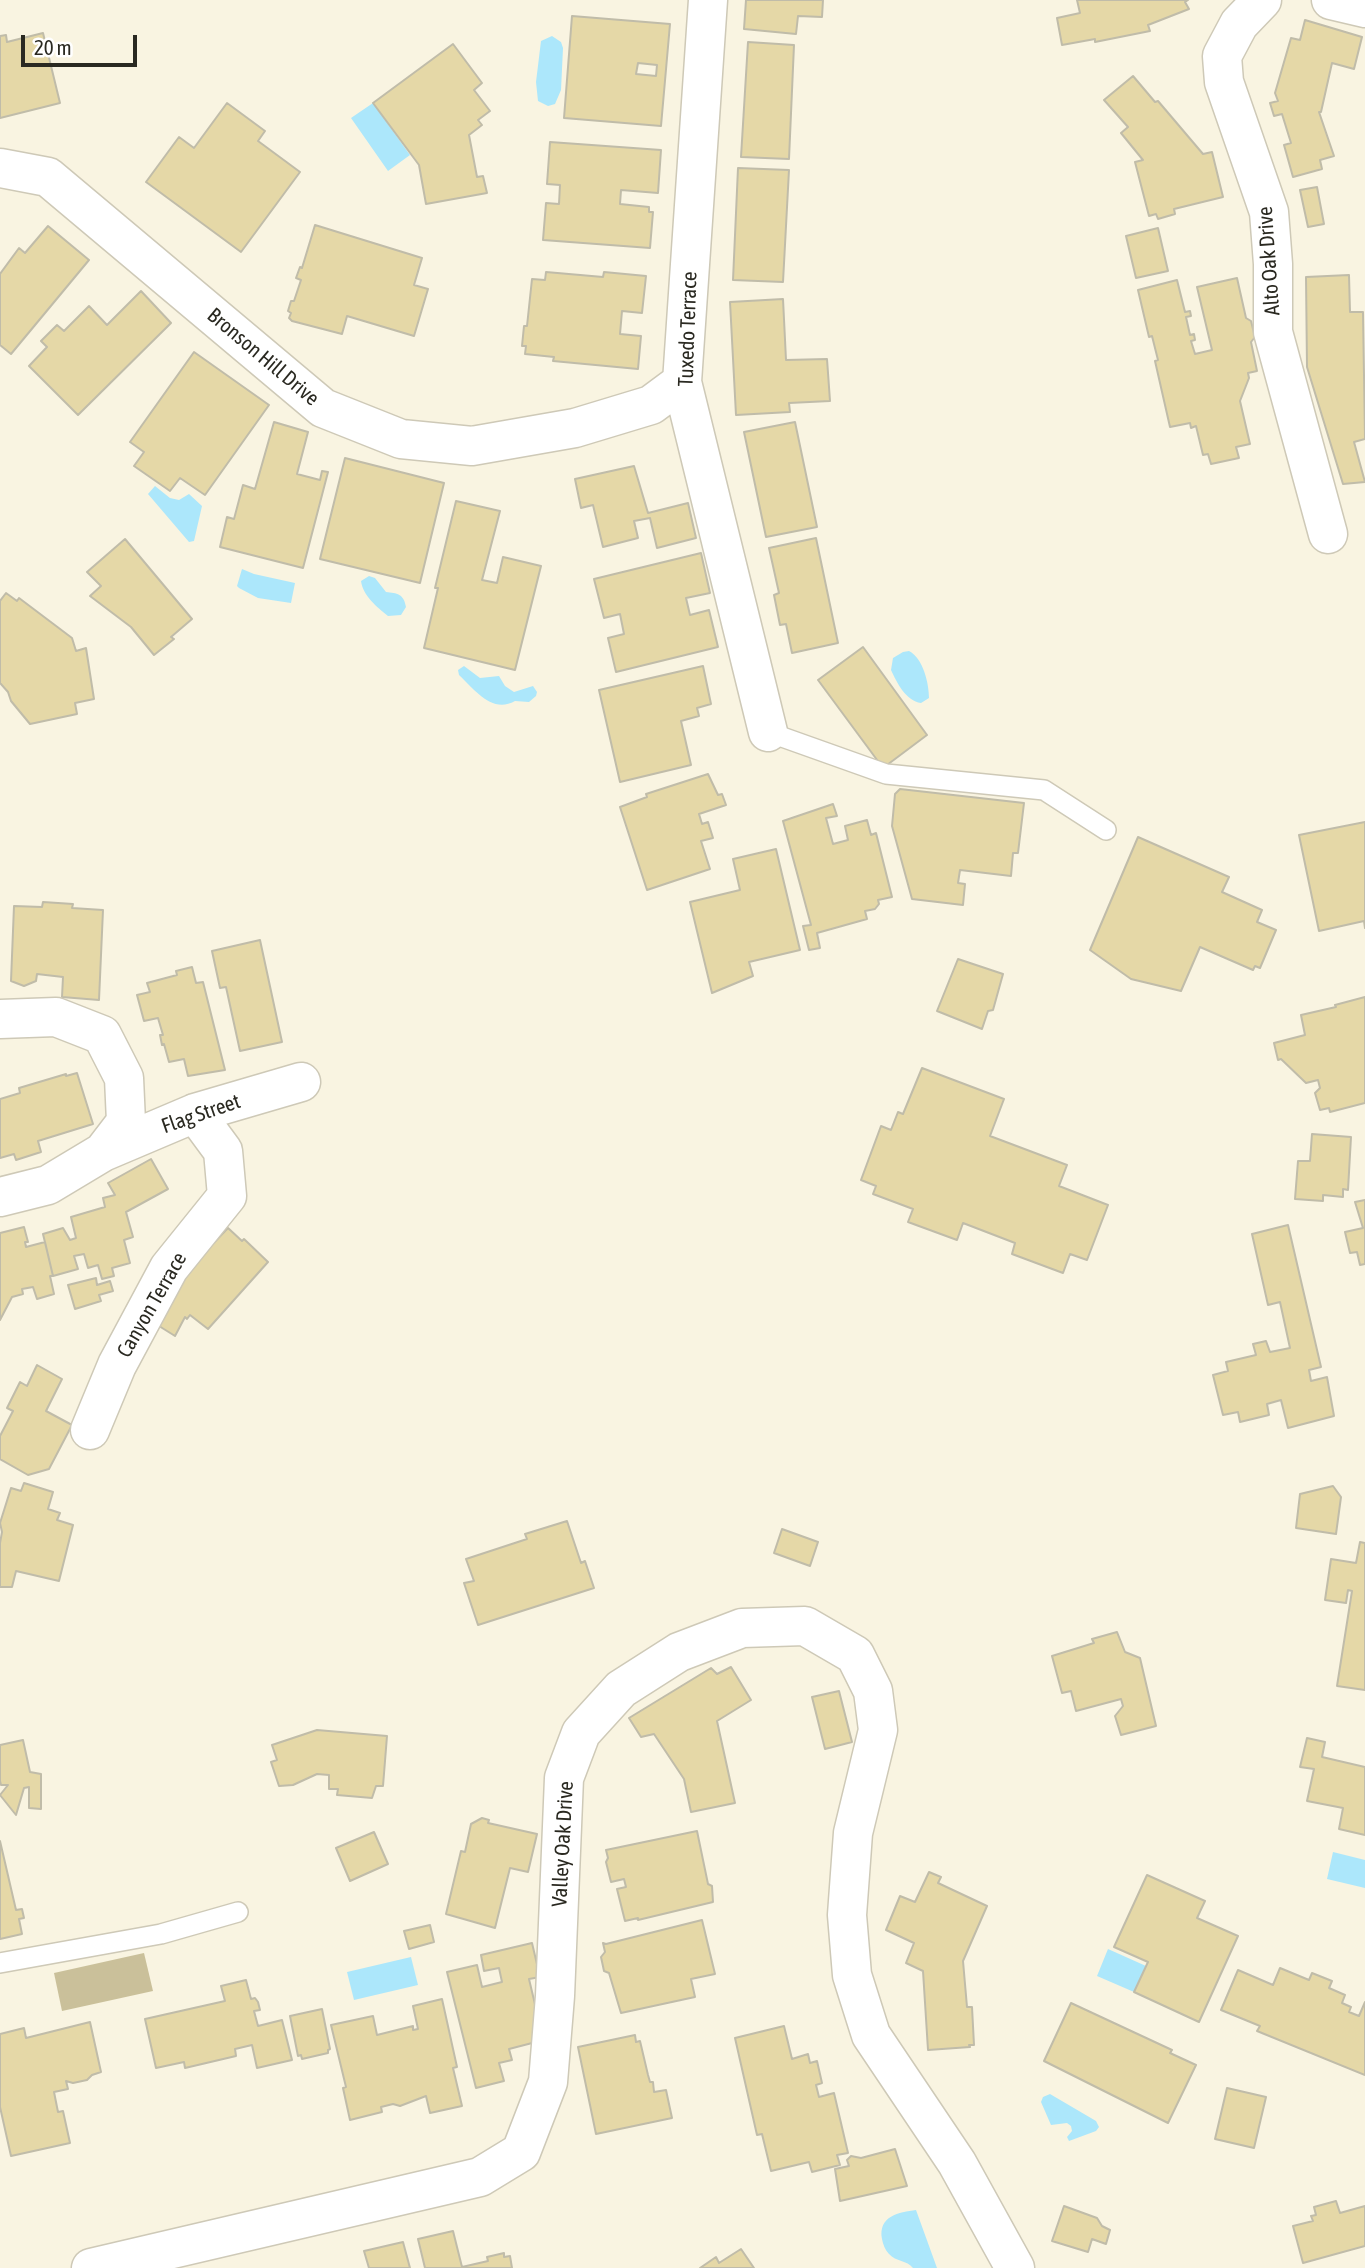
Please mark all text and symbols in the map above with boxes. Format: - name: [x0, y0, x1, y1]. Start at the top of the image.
- scale bar: [24, 21, 140, 65]
- text: 20 m: [34, 35, 72, 59]
- street label: Alto Oak Drive: [1253, 206, 1285, 316]
- street label: Tuxedo Terrace: [673, 271, 703, 387]
- street label: Bronson Hill Drive: [202, 303, 324, 411]
- street label: Flag Street: [158, 1089, 244, 1139]
- street label: Canyon Terrace: [112, 1248, 192, 1362]
- street label: Valley Oak Drive: [547, 1780, 579, 1908]

